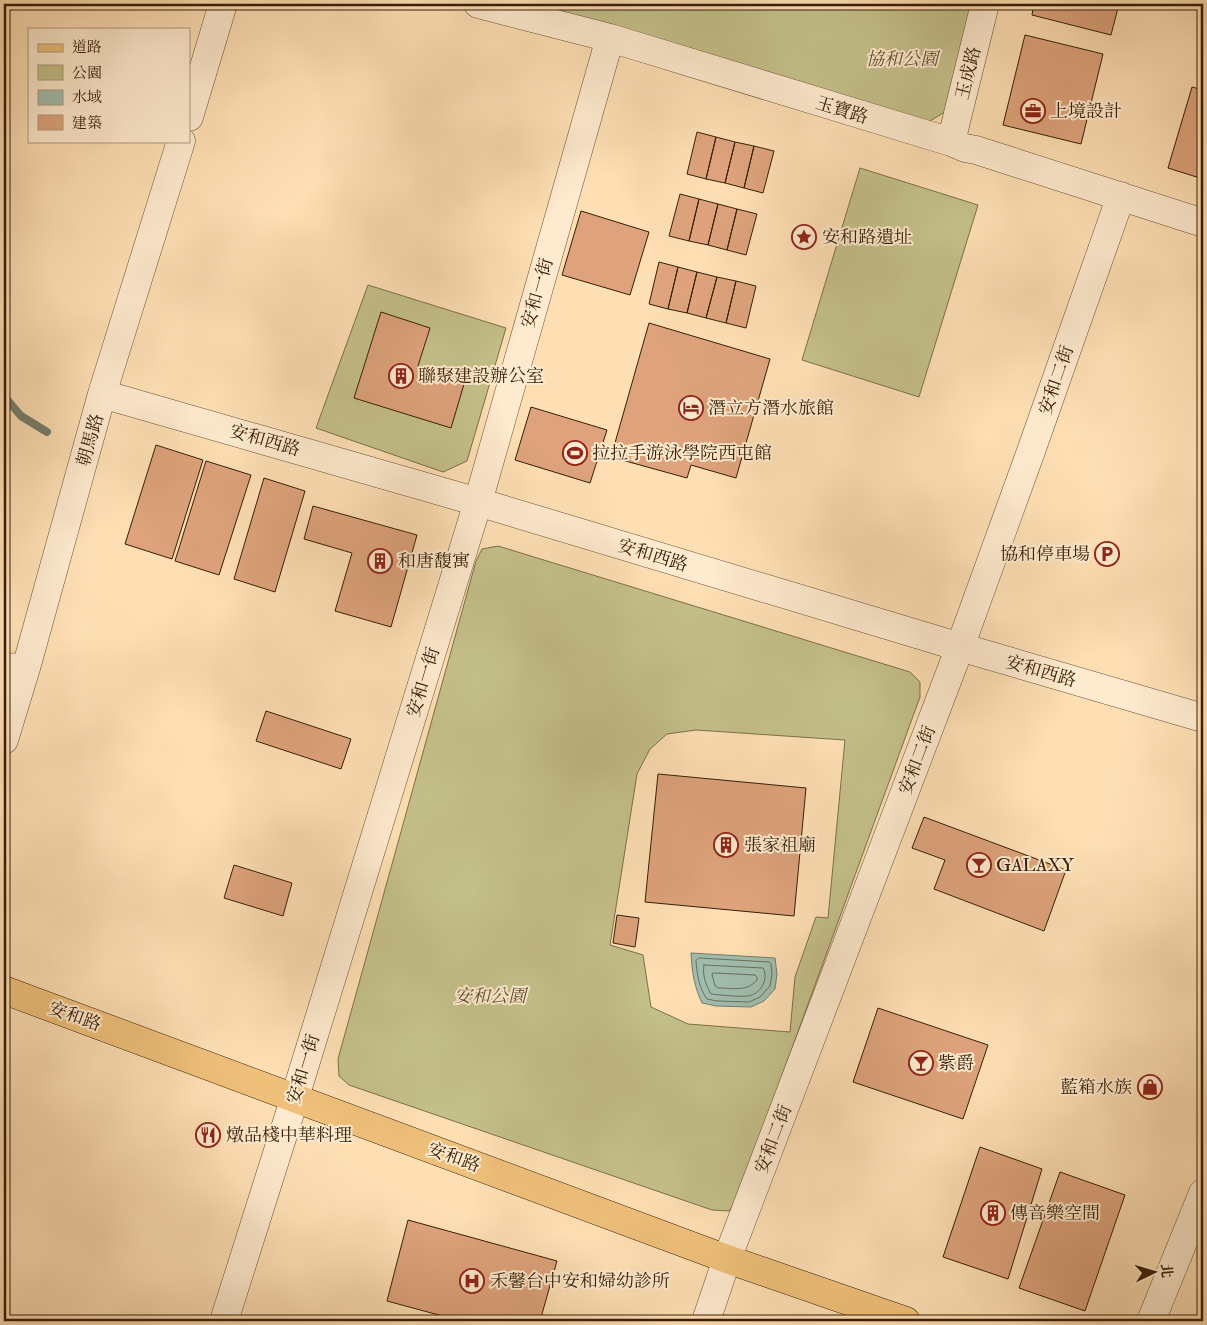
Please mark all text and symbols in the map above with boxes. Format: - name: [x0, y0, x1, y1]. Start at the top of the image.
- legend: [28, 28, 190, 142]
- text: 道路: [72, 38, 102, 57]
- street label: 玉成路: [951, 44, 986, 102]
- park label: 協和公園: [866, 48, 941, 71]
- text: 公園: [72, 64, 102, 83]
- text: 水域: [72, 88, 102, 107]
- street label: 玉寶路: [813, 92, 871, 129]
- office icon: 上境設計: [1020, 98, 1046, 124]
- place label: 上境設計: [1050, 100, 1122, 123]
- text: 建築: [72, 114, 102, 133]
- place icon: 安和路遺址: [791, 224, 817, 250]
- place label: 安和路遺址: [822, 226, 912, 249]
- street label: 安和一街: [517, 255, 558, 331]
- street label: 安和二街: [1034, 342, 1079, 418]
- building icon: 聯聚建設辦公室: [388, 363, 414, 389]
- place label: 聯聚建設辦公室: [418, 365, 544, 388]
- hotel icon: 潛立方潛水旅館: [678, 395, 704, 421]
- place label: 潛立方潛水旅館: [708, 397, 834, 420]
- street label: 朝馬路: [72, 411, 109, 469]
- street label: 安和西路: [227, 420, 303, 461]
- sports icon: 拉拉手游泳學院西屯館: [562, 440, 588, 466]
- place label: 拉拉手游泳學院西屯館: [592, 442, 772, 465]
- street label: 安和西路: [615, 534, 691, 577]
- parking icon: 協和停車場: [1094, 541, 1120, 567]
- place label: 協和停車場: [1000, 543, 1090, 566]
- building icon: 和唐馥寓: [367, 548, 393, 574]
- place label: 和唐馥寓: [398, 550, 470, 573]
- street label: 安和一街: [402, 644, 445, 720]
- street label: 安和西路: [1003, 651, 1079, 692]
- street label: 安和二街: [894, 722, 941, 798]
- building icon: 張家祖廟: [713, 832, 739, 858]
- place label: 張家祖廟: [744, 834, 816, 857]
- bar icon: GALAXY: [966, 852, 992, 878]
- place label: GALAXY: [996, 854, 1075, 877]
- park label: 安和公園: [454, 985, 529, 1008]
- street label: 安和路: [46, 996, 104, 1037]
- street label: 安和一街: [282, 1031, 325, 1107]
- bar icon: 紫爵: [908, 1050, 934, 1076]
- place label: 紫爵: [938, 1052, 974, 1075]
- shop icon: 藍箱水族: [1137, 1074, 1163, 1100]
- place label: 藍箱水族: [1060, 1076, 1132, 1099]
- street label: 安和二街: [750, 1101, 797, 1177]
- restaurant icon: 燉品棧中華料理: [195, 1122, 221, 1148]
- place label: 燉品棧中華料理: [226, 1124, 352, 1147]
- street label: 安和路: [425, 1137, 483, 1178]
- building icon: 傳音樂空間: [980, 1200, 1006, 1226]
- place label: 傳音樂空間: [1010, 1202, 1100, 1225]
- north arrow: [1130, 1248, 1180, 1298]
- text: 北: [1157, 1263, 1176, 1279]
- hospital icon: 禾馨台中安和婦幼診所: [459, 1268, 485, 1294]
- place label: 禾馨台中安和婦幼診所: [490, 1270, 670, 1293]

